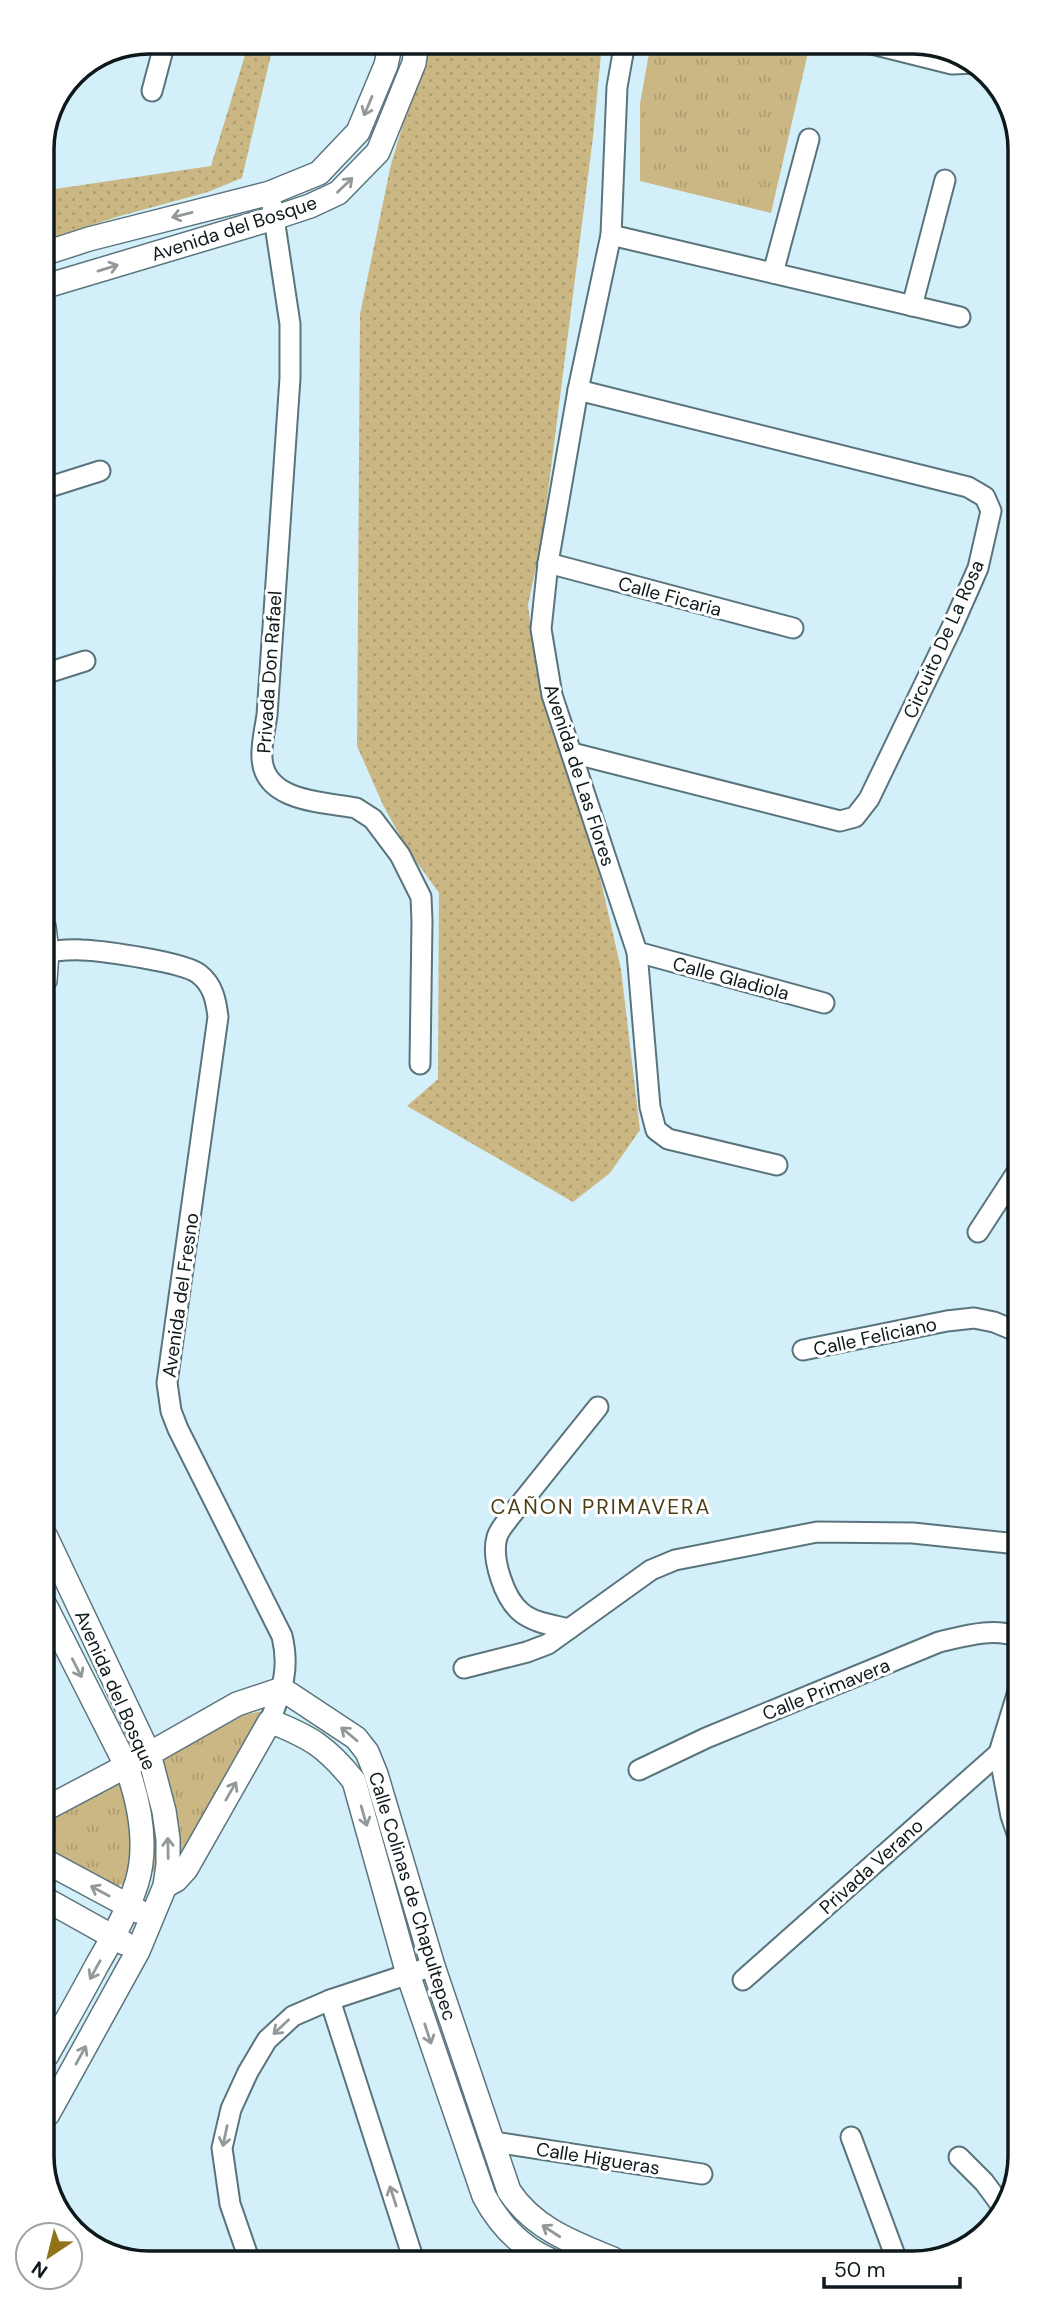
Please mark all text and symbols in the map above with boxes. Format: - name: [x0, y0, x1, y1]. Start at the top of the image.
- one-way arrow: [361, 95, 374, 117]
- one-way arrow: [336, 177, 353, 194]
- street label: Avenida del Bosque: [148, 190, 320, 267]
- one-way arrow: [172, 209, 194, 222]
- one-way arrow: [97, 260, 119, 273]
- street label: Circuito De La Rosa: [897, 556, 990, 722]
- street label: Calle Ficaria: [615, 571, 724, 622]
- street label: Privada Don Rafael: [251, 590, 288, 754]
- street label: Avenida de Las Flores: [538, 681, 621, 869]
- street label: Calle Gladiola: [670, 951, 792, 1006]
- street label: Avenida del Fresno: [157, 1211, 204, 1379]
- street label: Calle Feliciano: [811, 1311, 939, 1362]
- district label: CAÑON PRIMAVERA: [491, 1493, 711, 1521]
- street label: Avenida del Bosque: [69, 1606, 162, 1774]
- street label: Calle Primavera: [759, 1652, 894, 1726]
- one-way arrow: [70, 1657, 84, 1678]
- one-way arrow: [341, 1726, 359, 1742]
- street label: Calle Colinas de Chapultepec: [363, 1769, 462, 2024]
- one-way arrow: [224, 1781, 238, 1801]
- one-way arrow: [358, 1805, 371, 1827]
- street label: Privada Verano: [814, 1813, 929, 1920]
- one-way arrow: [161, 1836, 175, 1859]
- one-way arrow: [90, 1884, 111, 1897]
- one-way arrow: [88, 1959, 102, 1979]
- one-way arrow: [273, 2019, 290, 2036]
- one-way arrow: [423, 2023, 435, 2045]
- one-way arrow: [74, 2045, 88, 2065]
- one-way arrow: [217, 2124, 231, 2147]
- street label: Calle Higueras: [534, 2136, 662, 2181]
- one-way arrow: [386, 2185, 399, 2207]
- north arrow: [14, 2221, 84, 2291]
- one-way arrow: [542, 2223, 562, 2237]
- scale bar: [824, 2246, 960, 2290]
- text: N: [27, 2255, 52, 2284]
- text: 50 m: [834, 2256, 885, 2284]

